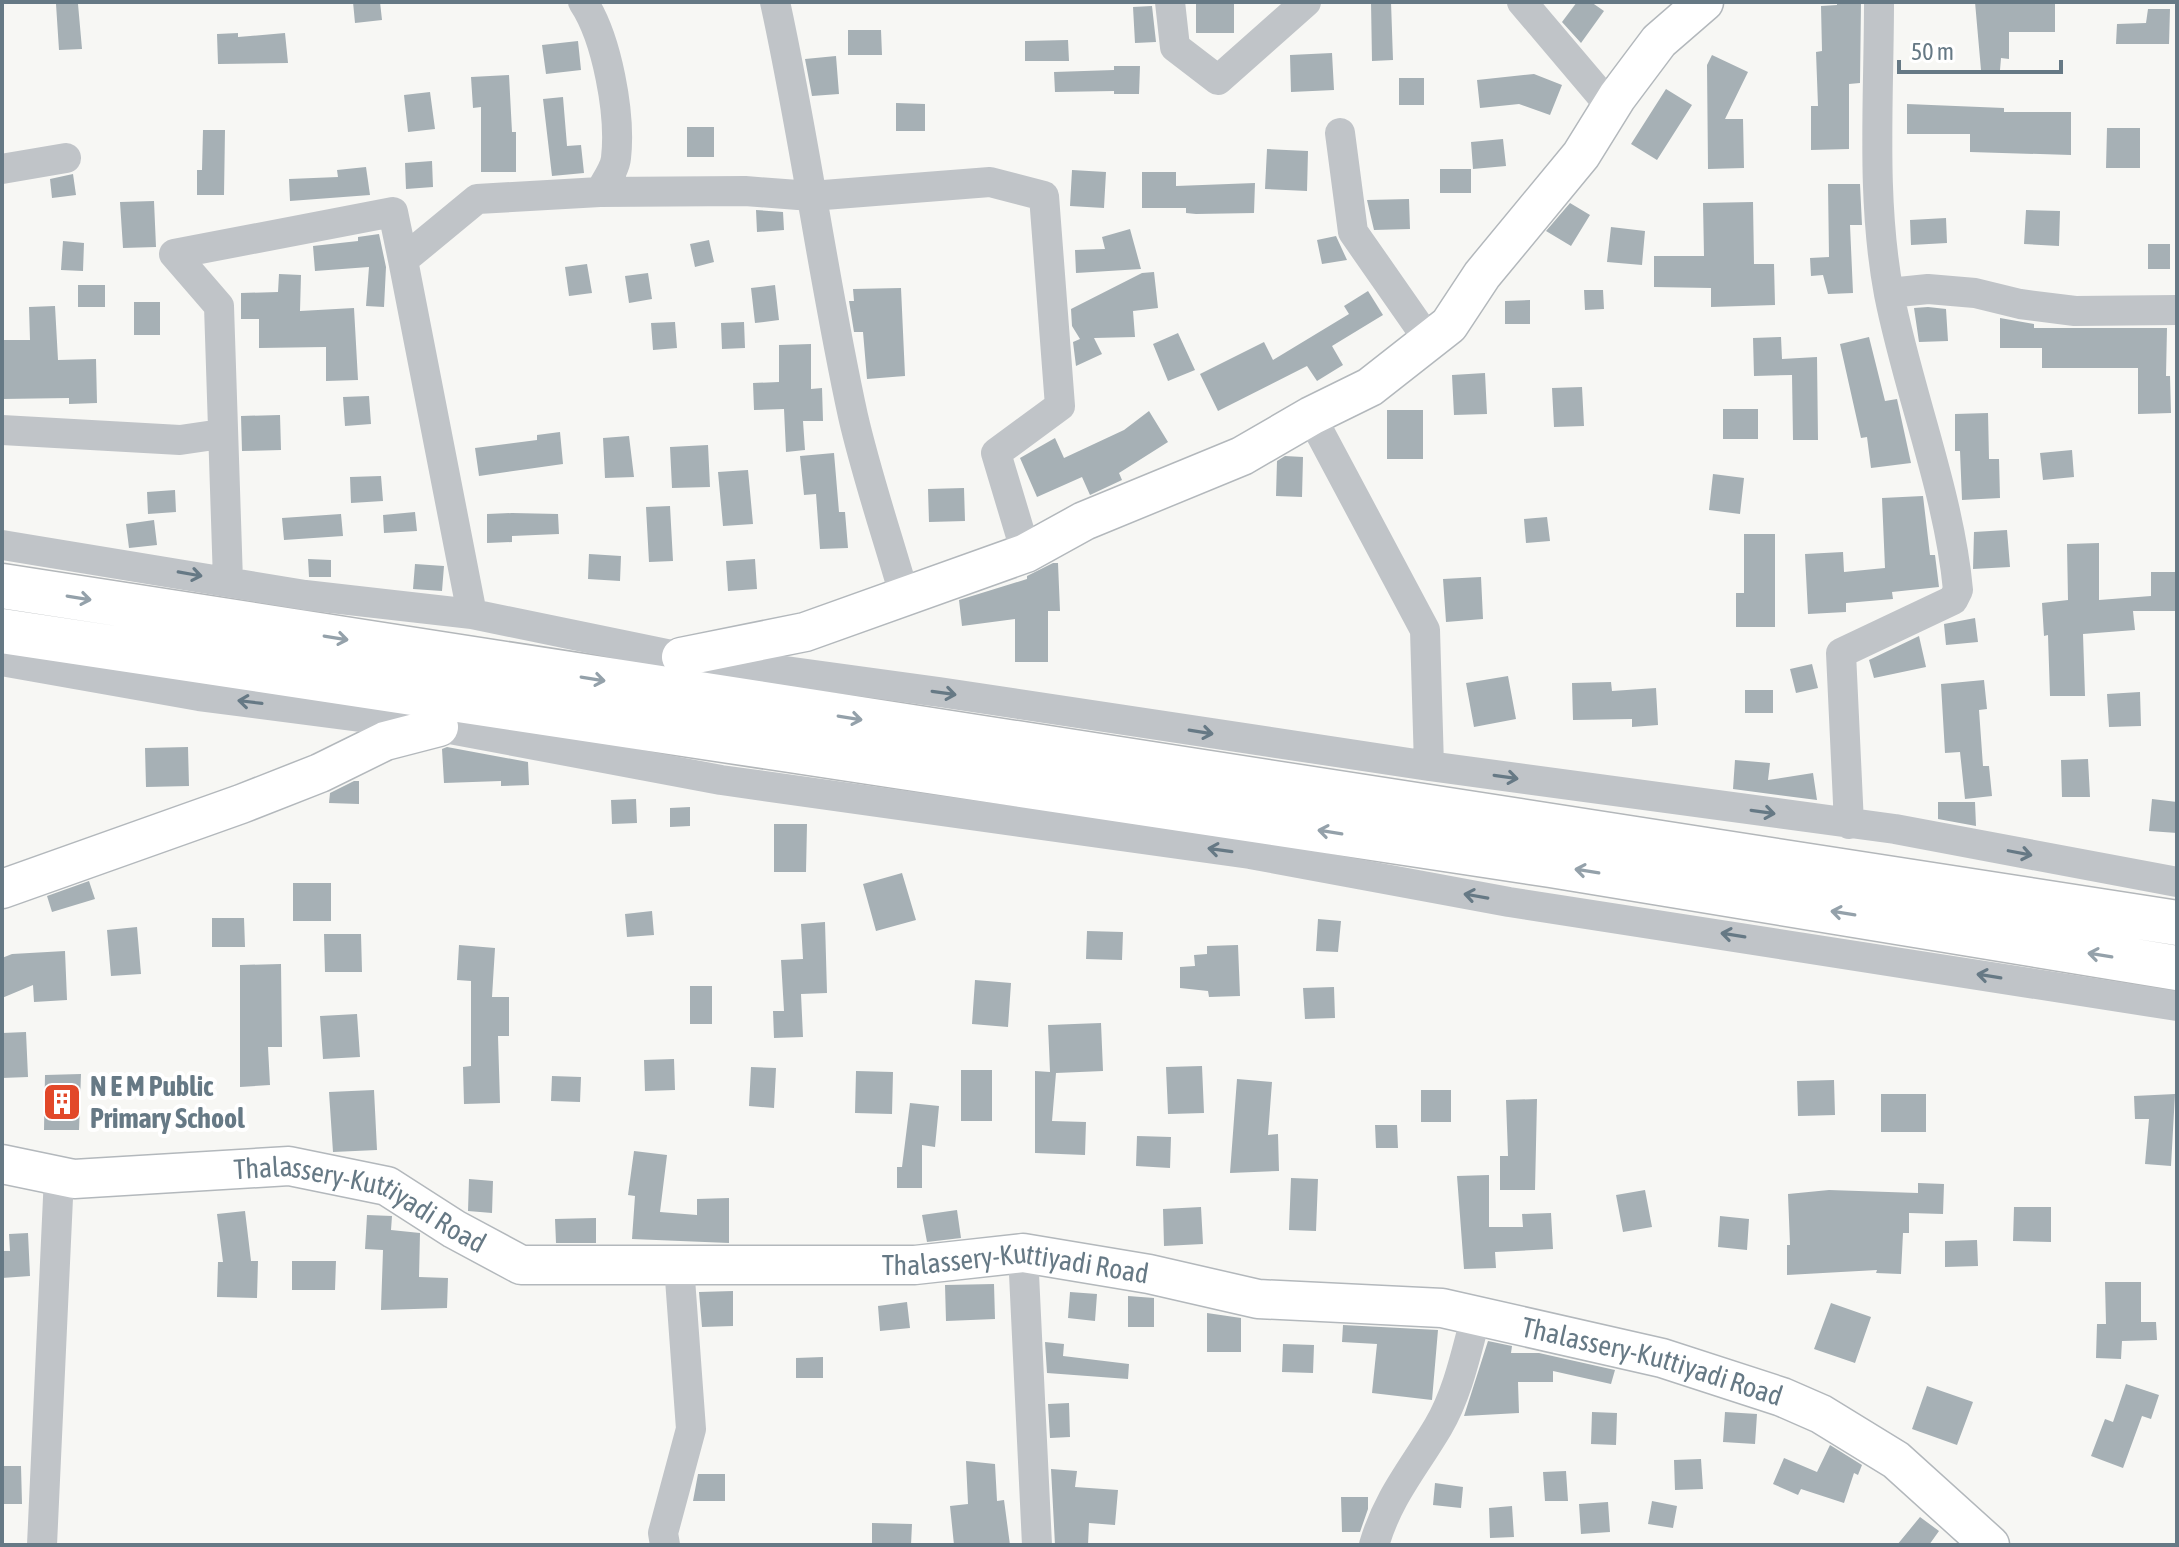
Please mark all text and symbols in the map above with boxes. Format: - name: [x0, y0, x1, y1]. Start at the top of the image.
- scale bar: [1899, 24, 2061, 74]
- text: 50 m: [1911, 38, 1954, 65]
- one-way arrow: [176, 568, 202, 583]
- one-way arrow: [66, 591, 91, 606]
- one-way arrow: [323, 631, 348, 646]
- one-way arrow: [580, 672, 605, 687]
- one-way arrow: [931, 686, 956, 701]
- one-way arrow: [238, 694, 263, 709]
- one-way arrow: [837, 711, 862, 726]
- one-way arrow: [1188, 725, 1213, 740]
- one-way arrow: [1493, 770, 1518, 785]
- one-way arrow: [1750, 805, 1776, 820]
- one-way arrow: [1318, 824, 1343, 839]
- one-way arrow: [1208, 842, 1233, 857]
- one-way arrow: [2007, 847, 2032, 862]
- one-way arrow: [1575, 863, 1600, 878]
- one-way arrow: [1463, 887, 1489, 902]
- one-way arrow: [1831, 905, 1857, 920]
- one-way arrow: [1721, 927, 1746, 942]
- one-way arrow: [2088, 947, 2113, 962]
- one-way arrow: [1977, 968, 2003, 983]
- place label: N E M Public Primary School: [90, 1070, 245, 1134]
- building icon: N E M Public Primary School: [41, 1081, 83, 1123]
- street label: Thalassery-Kuttiyadi Road: [233, 1150, 492, 1259]
- street label: Thalassery-Kuttiyadi Road: [882, 1237, 1151, 1290]
- street label: Thalassery-Kuttiyadi Road: [1519, 1311, 1787, 1412]

